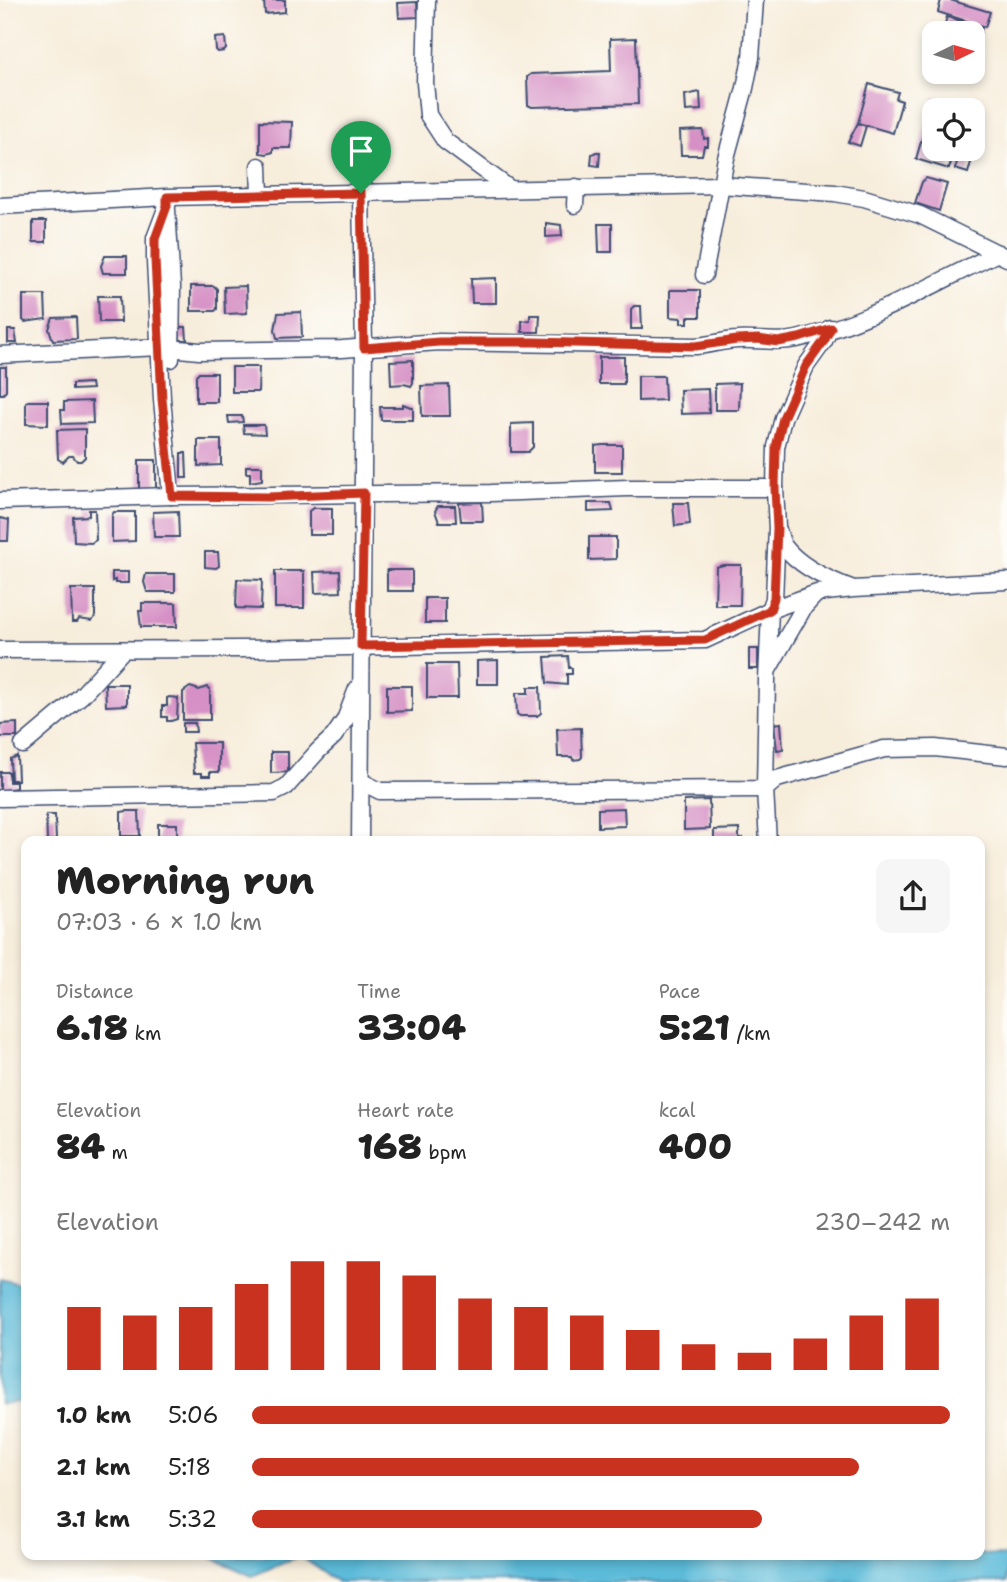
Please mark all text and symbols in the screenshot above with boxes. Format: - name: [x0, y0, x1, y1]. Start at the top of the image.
- north arrow: [922, 21, 985, 84]
- map controls: [922, 21, 985, 161]
- button: locate: [922, 98, 985, 161]
- pin: [331, 121, 391, 193]
- icon: arrive: [342, 132, 380, 170]
- text: Morning run: [56, 855, 314, 906]
- button: share: [876, 859, 950, 933]
- text: 07:03 · 6 × 1.0 km: [56, 907, 262, 937]
- text: Distance: [56, 979, 134, 1004]
- text: Time: [357, 979, 401, 1004]
- text: Pace: [659, 979, 700, 1004]
- text: 6.18: [56, 1004, 128, 1051]
- text: 33:04: [357, 1004, 466, 1051]
- text: 5:21: [659, 1004, 730, 1051]
- text: km: [128, 1021, 161, 1046]
- text: /km: [730, 1021, 771, 1046]
- text: Elevation: [56, 1098, 141, 1123]
- text: Heart rate: [357, 1098, 454, 1123]
- text: kcal: [659, 1098, 696, 1123]
- text: 84: [56, 1123, 105, 1170]
- text: 168: [357, 1123, 422, 1170]
- text: 400: [659, 1123, 732, 1170]
- text: m: [105, 1140, 128, 1165]
- text: bpm: [422, 1140, 467, 1165]
- text: Elevation: [56, 1207, 159, 1237]
- text: 230–242 m: [814, 1207, 950, 1237]
- text: 1.0 km: [56, 1400, 131, 1430]
- text: 5:06: [168, 1400, 219, 1430]
- text: 2.1 km: [56, 1452, 130, 1482]
- text: 5:18: [168, 1452, 211, 1482]
- text: 3.1 km: [56, 1504, 130, 1534]
- text: 5:32: [168, 1504, 217, 1534]

